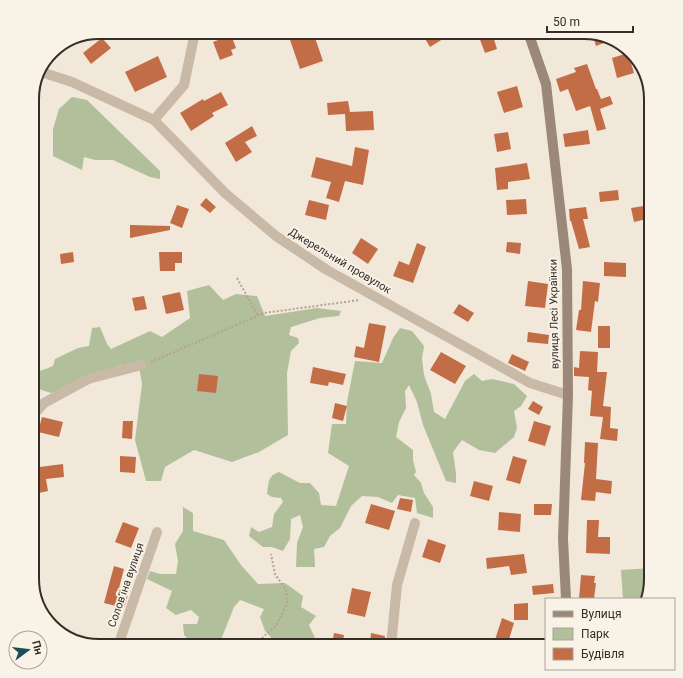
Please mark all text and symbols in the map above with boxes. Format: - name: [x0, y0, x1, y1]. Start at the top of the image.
- scale bar: [547, 8, 633, 34]
- text: 50 m: [553, 15, 580, 29]
- street label: Джерельний провулок: [286, 225, 394, 297]
- street label: вулиця Лесі Українки: [547, 259, 561, 369]
- street label: Соловʼїна вулиця: [105, 541, 147, 629]
- legend: [545, 598, 675, 670]
- text: Вулиця: [581, 607, 622, 621]
- text: Парк: [581, 627, 610, 641]
- north arrow: [8, 630, 48, 670]
- text: Пн: [29, 639, 45, 656]
- text: Будівля: [581, 647, 624, 661]

